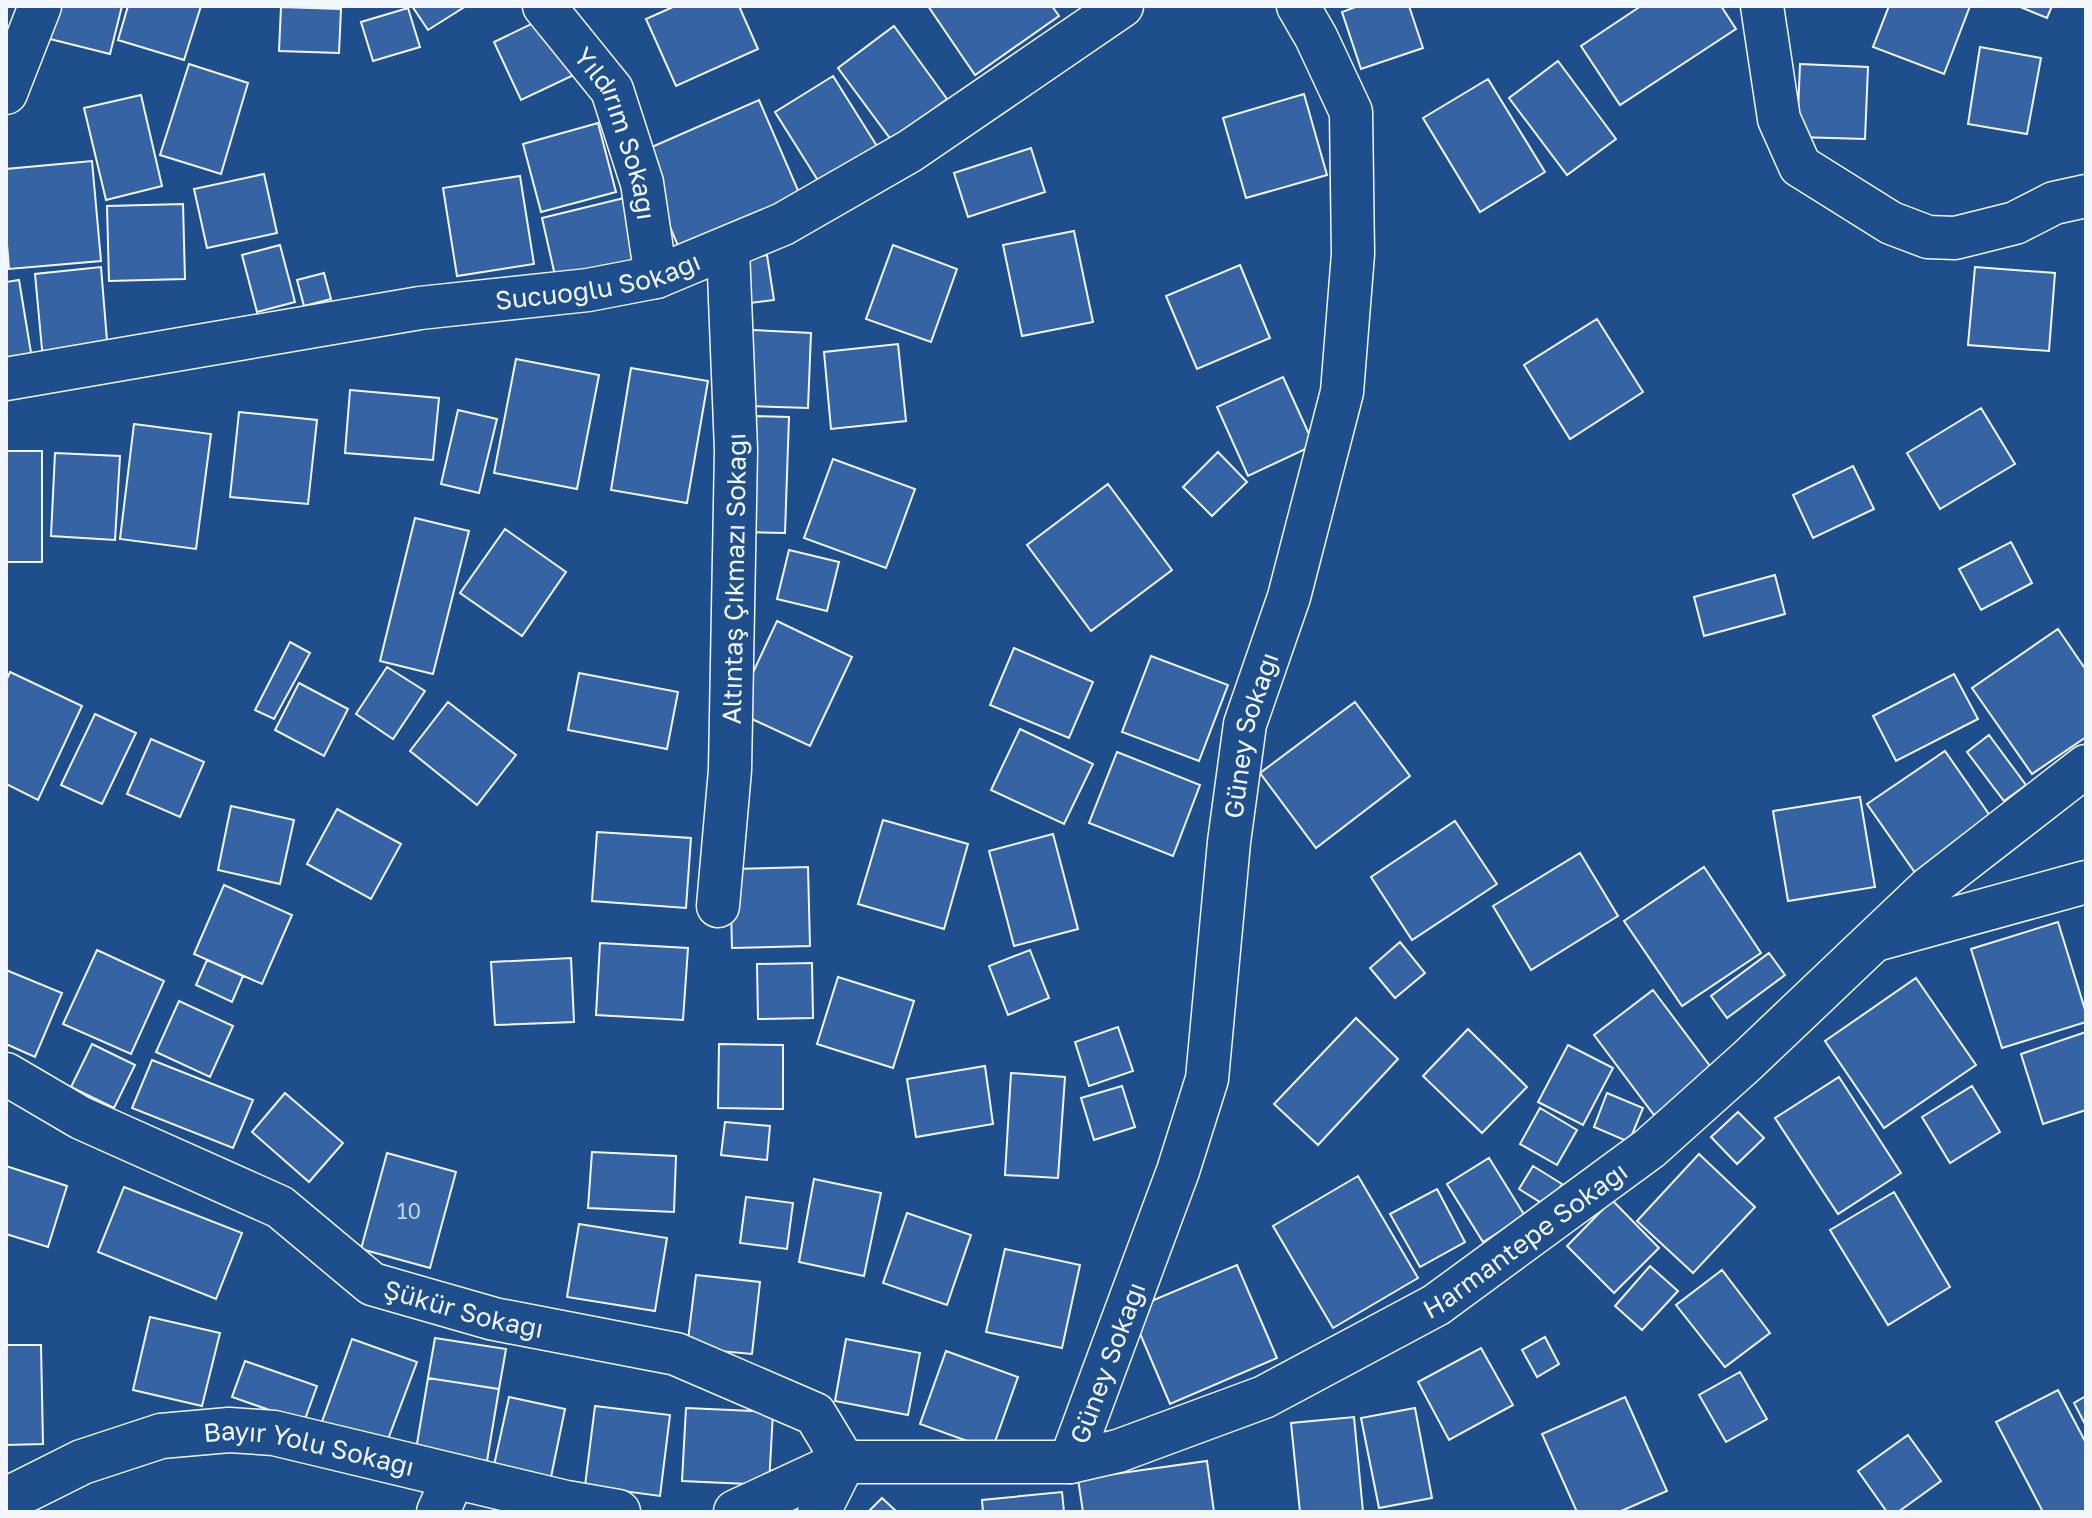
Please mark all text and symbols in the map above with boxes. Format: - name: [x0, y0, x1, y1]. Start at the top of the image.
- street label: Yıldırım Sokağı: [568, 41, 663, 222]
- street label: Sucuoğlu Sokağı: [493, 245, 705, 315]
- street label: Altıntaş Çıkmazı Sokağı: [715, 432, 752, 725]
- street label: Güney Sokağı: [1217, 648, 1284, 820]
- street label: Harmantepe Sokağı: [1417, 1155, 1633, 1325]
- house number: 10: [397, 1197, 421, 1224]
- street label: Şükür Sokağı: [380, 1273, 546, 1344]
- street label: Güney Sokağı: [1063, 1278, 1151, 1448]
- street label: Bayır Yolu Sokağı: [202, 1414, 418, 1482]

